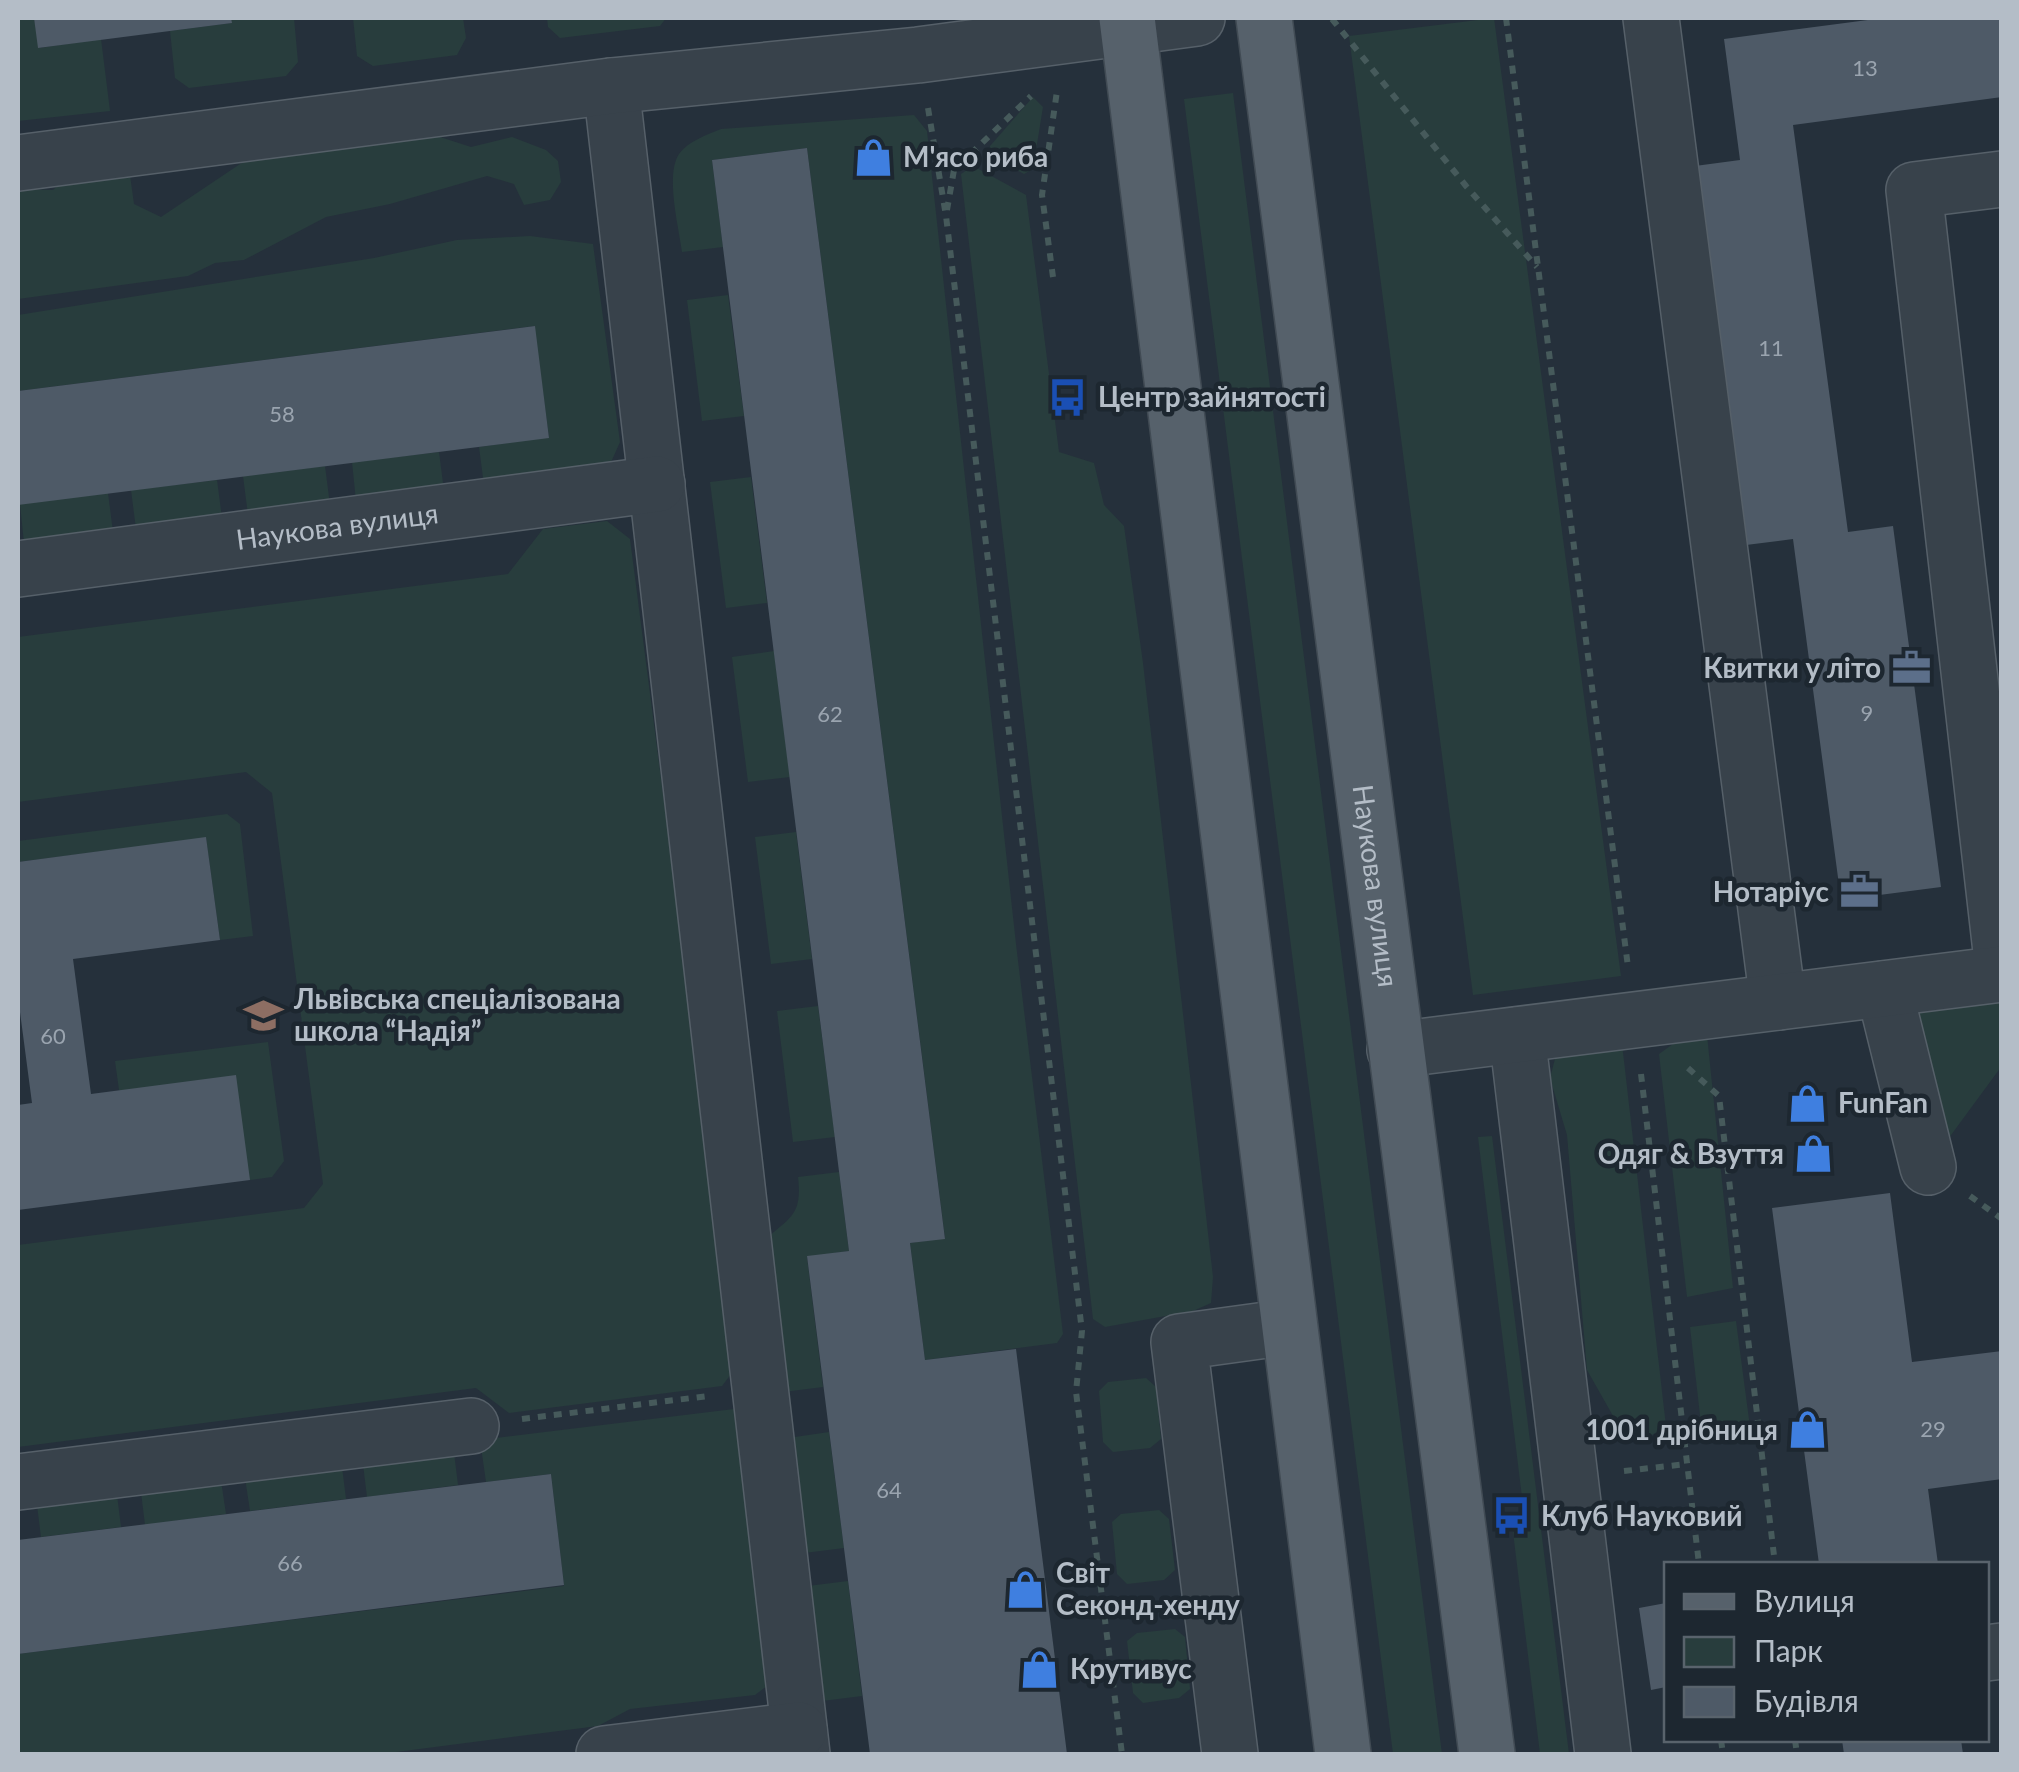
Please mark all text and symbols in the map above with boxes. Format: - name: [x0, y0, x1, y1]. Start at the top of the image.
- house number: 13: [1852, 54, 1878, 81]
- shop icon: М'ясо риба: [852, 136, 894, 178]
- place label: М'ясо риба: [903, 139, 1048, 173]
- house number: 11: [1758, 334, 1784, 361]
- bus stop icon: Центр зайнятості: [1047, 376, 1089, 418]
- place label: Центр зайнятості: [1098, 379, 1326, 413]
- house number: 58: [269, 400, 295, 427]
- street label: Наукова вулиця: [234, 495, 440, 556]
- office icon: Квитки у літо: [1890, 647, 1932, 689]
- place label: Квитки у літо: [1703, 650, 1881, 684]
- house number: 9: [1861, 699, 1873, 726]
- house number: 62: [817, 700, 843, 727]
- street label: Наукова вулиця: [1347, 783, 1406, 989]
- office icon: Нотаріус: [1838, 871, 1880, 913]
- place label: Нотаріус: [1713, 874, 1829, 908]
- place label: Львівська спеціалізована школа “Надія”: [293, 981, 621, 1047]
- school or university icon: Львівська спеціалізована школа “Надія”: [243, 994, 285, 1036]
- house number: 60: [40, 1022, 66, 1049]
- shop icon: FunFan: [1787, 1082, 1829, 1124]
- place label: FunFan: [1838, 1085, 1928, 1119]
- shop icon: Одяг & Взуття: [1793, 1133, 1835, 1175]
- place label: Одяг & Взуття: [1598, 1136, 1784, 1170]
- shop icon: 1001 дрібниця: [1787, 1409, 1829, 1451]
- place label: 1001 дрібниця: [1585, 1412, 1778, 1446]
- house number: 29: [1920, 1415, 1946, 1442]
- house number: 64: [876, 1476, 902, 1503]
- bus stop icon: Клуб Науковий: [1490, 1495, 1532, 1537]
- place label: Клуб Науковий: [1541, 1498, 1743, 1532]
- house number: 66: [277, 1549, 303, 1576]
- place label: Світ Секонд-хенду: [1056, 1555, 1240, 1621]
- legend: [1664, 1562, 1989, 1742]
- shop icon: Світ Секонд-хенду: [1005, 1568, 1047, 1610]
- text: Вулиця: [1754, 1582, 1855, 1618]
- text: Парк: [1754, 1632, 1823, 1668]
- shop icon: Крутивус: [1019, 1648, 1061, 1690]
- place label: Крутивус: [1070, 1651, 1192, 1685]
- text: Будівля: [1754, 1682, 1859, 1718]

